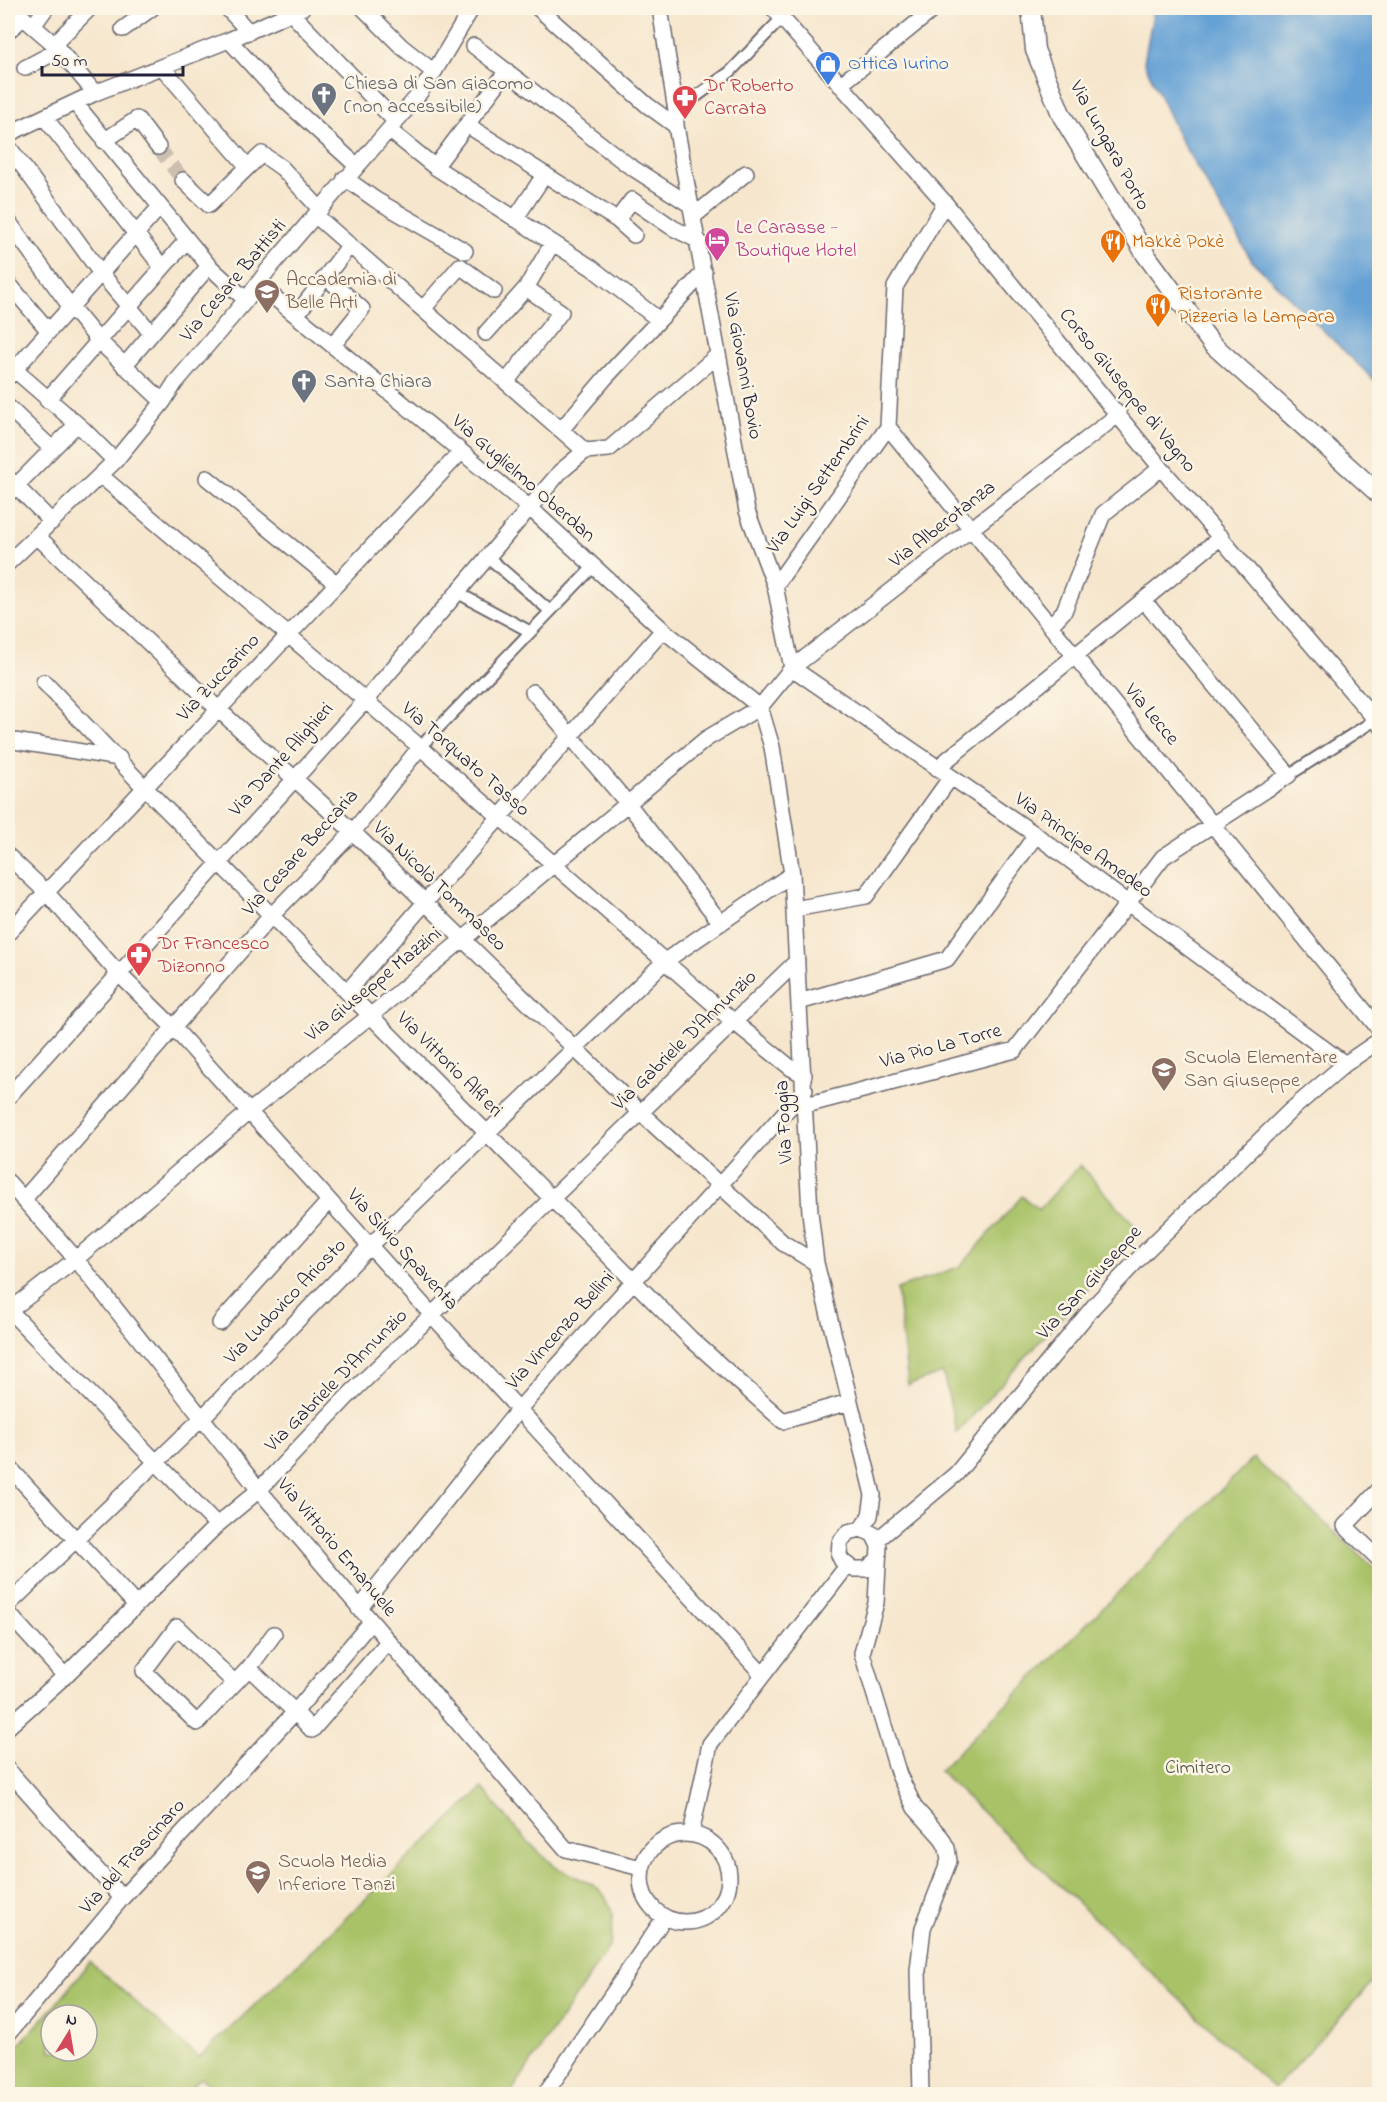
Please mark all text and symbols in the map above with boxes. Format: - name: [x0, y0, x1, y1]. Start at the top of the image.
- scale bar: [42, 39, 183, 77]
- text: 50 m: [51, 49, 88, 75]
- shop icon: Ottica Iurino: [813, 49, 843, 87]
- place label: Ottica Iurino: [848, 50, 949, 79]
- place label: Chiesa di San Giacomo (non accessibile): [344, 70, 534, 122]
- place label: Dr Roberto Carrata: [703, 72, 794, 124]
- street label: Via Lungara Porto: [1060, 75, 1157, 217]
- church icon: Chiesa di San Giacomo (non accessibile): [309, 80, 339, 118]
- pharmacy icon: Dr Roberto Carrata: [670, 83, 700, 121]
- street label: Via Cesare Battisti: [173, 213, 294, 350]
- place label: Le Carasse - Boutique Hotel: [735, 214, 856, 266]
- hotel icon: Le Carasse - Boutique Hotel: [702, 225, 732, 263]
- restaurant icon: Makkè Pokè: [1098, 227, 1128, 265]
- place label: Makkè Pokè: [1132, 228, 1224, 257]
- place label: Accademia di Belle Arti: [285, 266, 397, 318]
- school or university icon: Accademia di Belle Arti: [252, 277, 282, 315]
- place label: Ristorante Pizzeria la Lampara: [1178, 280, 1335, 332]
- street label: Via Giovanni Bovio: [715, 289, 769, 442]
- restaurant icon: Ristorante Pizzeria la Lampara: [1143, 291, 1173, 329]
- street label: Corso Giuseppe di Vagno: [1050, 302, 1203, 480]
- church icon: Santa Chiara: [289, 367, 319, 405]
- place label: Santa Chiara: [324, 368, 432, 397]
- street label: Via Guglielmo Oberdan: [443, 407, 602, 551]
- street label: Via Luigi Settembrini: [760, 410, 879, 562]
- street label: Via Alberotanza: [883, 474, 1002, 576]
- street label: Via Zuccarino: [170, 627, 268, 729]
- street label: Via Lecce: [1116, 677, 1186, 752]
- street label: Via Torquato Tasso: [393, 695, 536, 824]
- street label: Via Dante Alighieri: [222, 696, 342, 825]
- street label: Via Cesare Beccaria: [235, 783, 366, 924]
- street label: Via Principe Amedeo: [1007, 785, 1158, 906]
- street label: Via Nicolò Tommaseo: [365, 814, 513, 959]
- street label: Via Giuseppe Mazzini: [298, 921, 449, 1050]
- place label: Dr Francesco Dizonno: [157, 930, 269, 982]
- pharmacy icon: Dr Francesco Dizonno: [124, 940, 154, 978]
- street label: Via Gabriele D'Annunzio: [605, 964, 764, 1119]
- street label: Via Vittorio Alfieri: [388, 1004, 509, 1125]
- street label: Via Pio La Torre: [876, 1017, 1005, 1077]
- place label: Scuola Elementare San Giuseppe: [1184, 1044, 1338, 1096]
- school or university icon: Scuola Elementare San Giuseppe: [1149, 1055, 1179, 1093]
- street label: Via Foggia: [768, 1079, 803, 1166]
- street label: Via Silvio Spaventa: [339, 1182, 465, 1317]
- street label: Via San Giuseppe: [1030, 1219, 1150, 1348]
- street label: Via Ludovico Ariosto: [217, 1232, 354, 1372]
- street label: Via Vincenzo Bellini: [499, 1265, 622, 1398]
- street label: Via Gabriele D'Annunzio: [258, 1303, 415, 1460]
- street label: Via Vittorio Emanuele: [268, 1471, 403, 1624]
- park label: Cimitero: [1165, 1754, 1231, 1783]
- street label: Via del Frascinaro: [72, 1793, 193, 1922]
- place label: Scuola Media Inferiore Tanzi: [278, 1848, 395, 1900]
- school or university icon: Scuola Media Inferiore Tanzi: [243, 1858, 273, 1896]
- north arrow: [39, 2003, 99, 2063]
- text: N: [64, 2007, 79, 2033]

